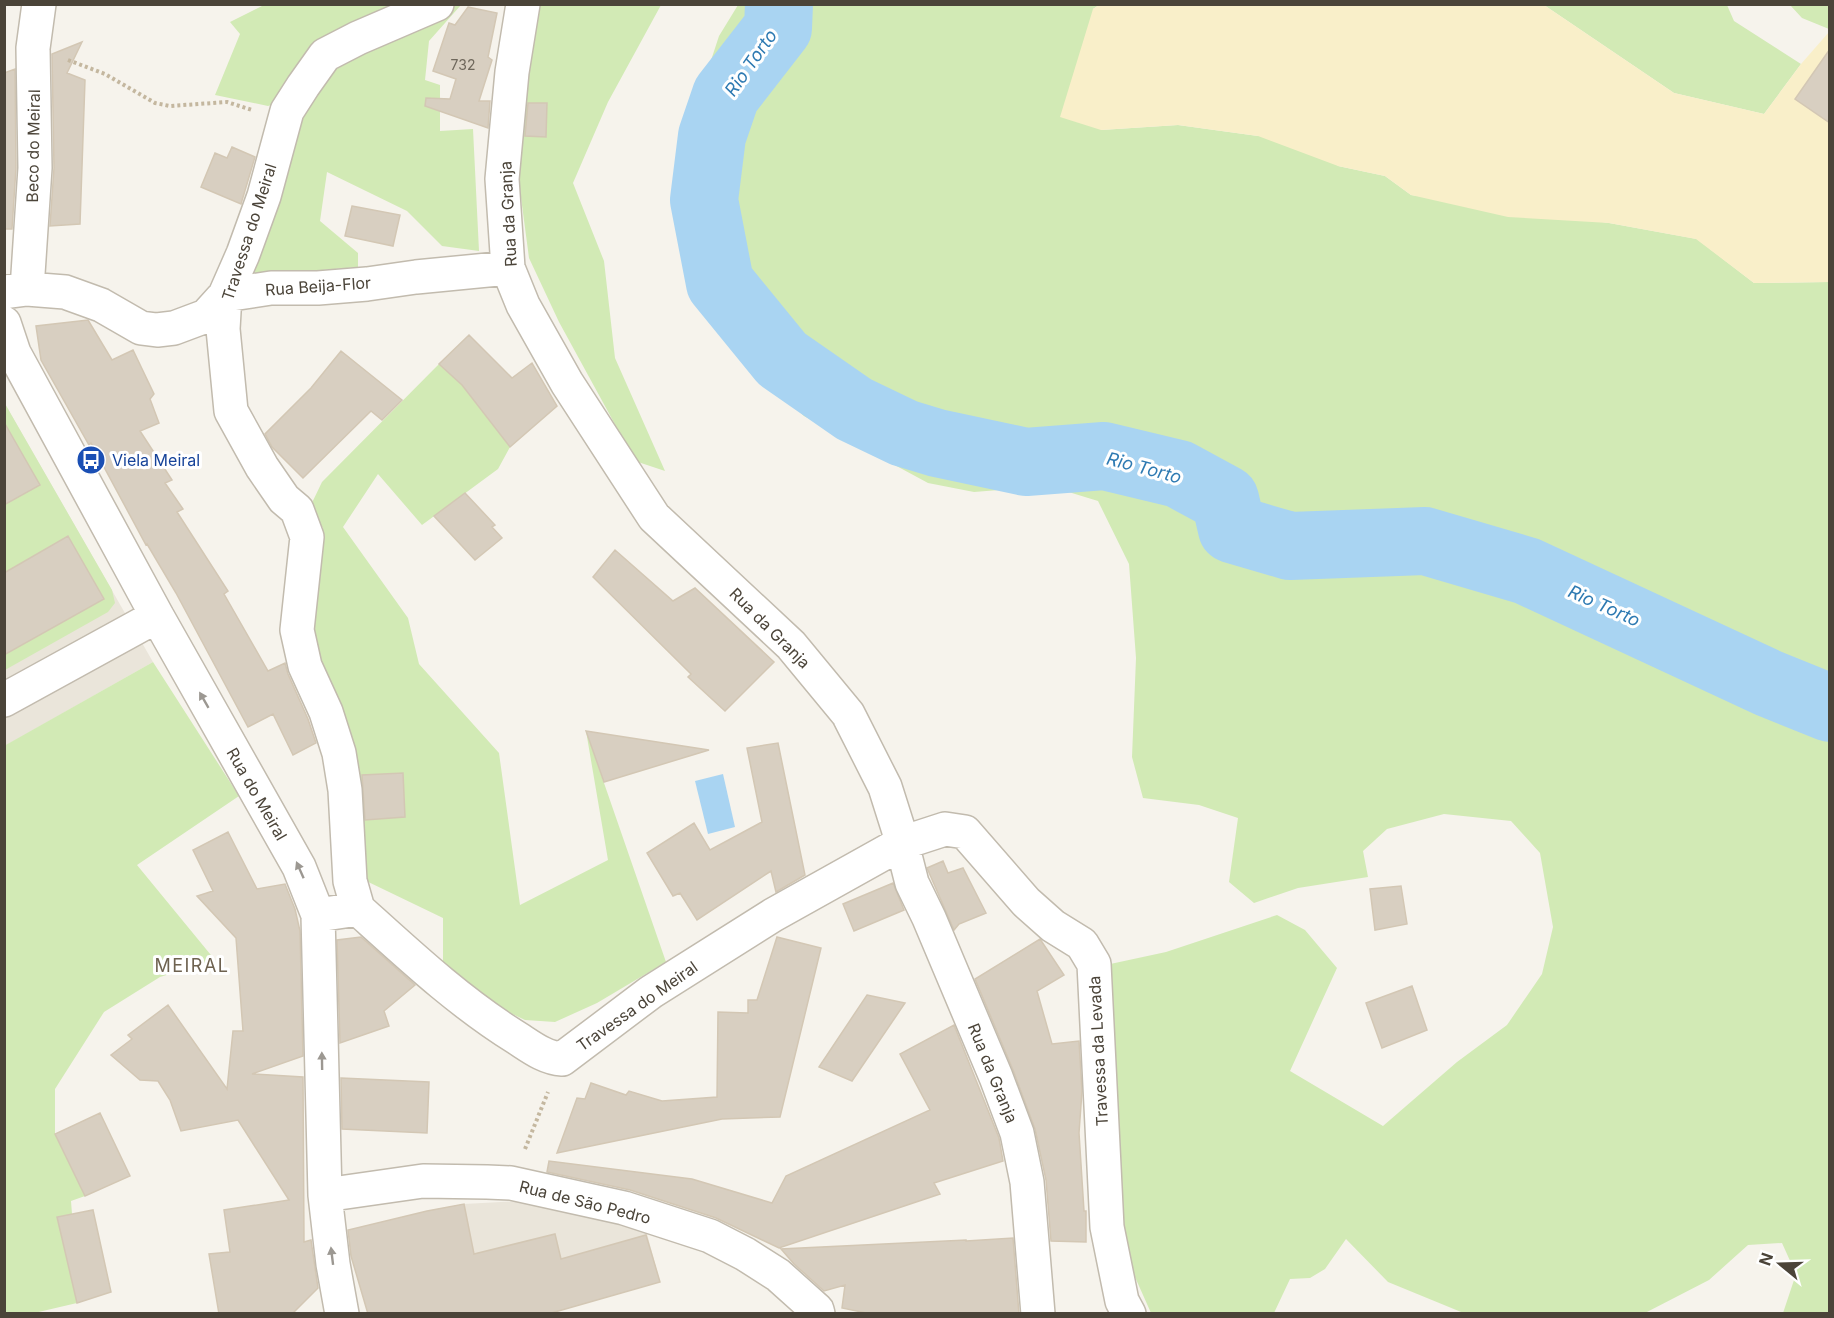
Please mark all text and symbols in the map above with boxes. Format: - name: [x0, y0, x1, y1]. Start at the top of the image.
- water label: Rio Torto: [720, 25, 781, 100]
- house number: 732: [451, 56, 475, 73]
- street label: Beco do Meiral: [22, 89, 44, 203]
- street label: Travessa do Meiral: [217, 161, 281, 303]
- street label: Rua da Granja: [495, 161, 521, 267]
- street label: Rua Beija-Flor: [264, 272, 372, 300]
- bus stop icon: Viela Meiral: [75, 444, 107, 476]
- water label: Rio Torto: [1104, 447, 1184, 488]
- place label: Viela Meiral: [112, 450, 200, 470]
- water label: Rio Torto: [1565, 580, 1643, 631]
- street label: Rua da Granja: [726, 584, 814, 672]
- one-way arrow: [199, 691, 209, 708]
- street label: Rua do Meiral: [222, 744, 292, 844]
- one-way arrow: [295, 862, 304, 879]
- district label: MEIRAL: [154, 955, 230, 976]
- street label: Travessa do Meiral: [573, 957, 701, 1055]
- street label: Travessa da Levada: [1084, 975, 1112, 1127]
- street label: Rua da Granja: [964, 1020, 1022, 1126]
- one-way arrow: [317, 1052, 327, 1071]
- street label: Rua de São Pedro: [517, 1176, 653, 1228]
- north arrow: [1750, 1234, 1810, 1294]
- one-way arrow: [327, 1246, 337, 1265]
- text: N: [1754, 1250, 1777, 1268]

